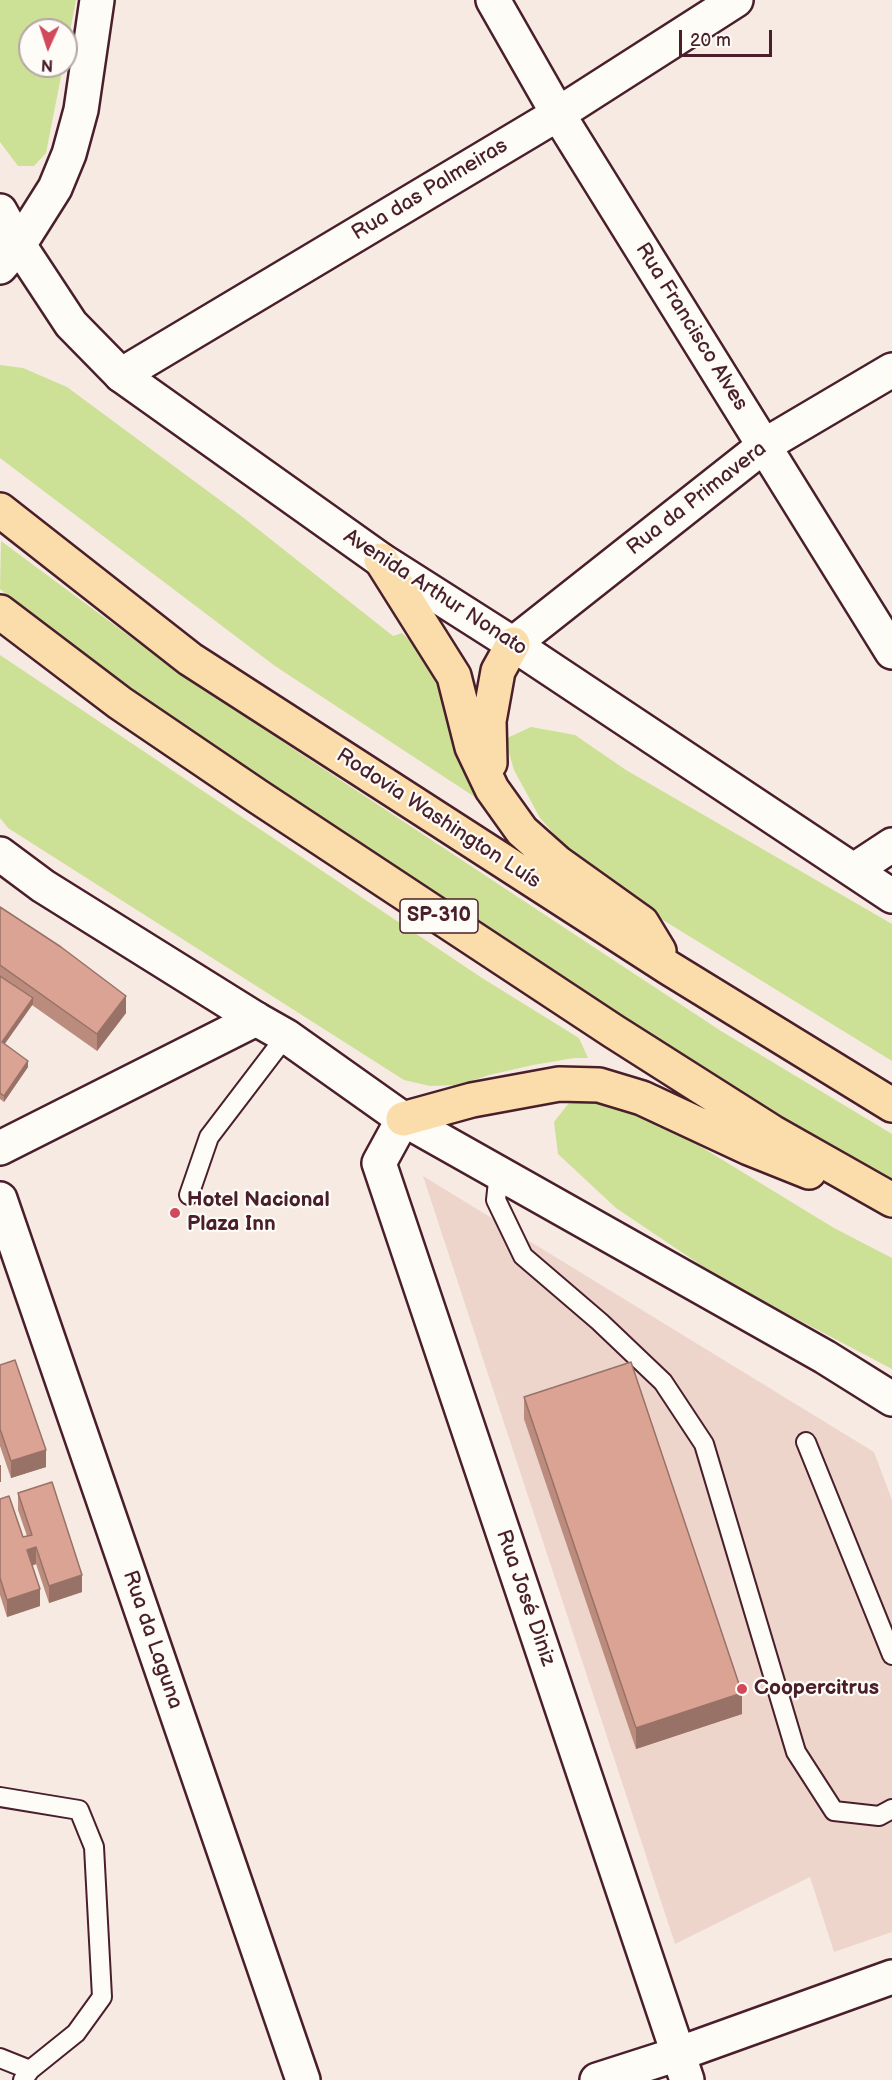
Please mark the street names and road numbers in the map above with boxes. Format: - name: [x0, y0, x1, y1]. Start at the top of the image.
- street label: Rua das Palmeiras: [348, 134, 512, 246]
- street label: Rua Francisco Alves: [629, 238, 753, 416]
- street label: Rua da Primavera: [622, 437, 772, 561]
- street label: Avenida Arthur Nonato: [339, 524, 531, 662]
- street label: Rodovia Washington Luís: [331, 744, 545, 894]
- road number: SP-310: [400, 899, 478, 933]
- street label: Rua José Diniz: [490, 1527, 560, 1669]
- street label: Rua da Laguna: [117, 1568, 187, 1712]

